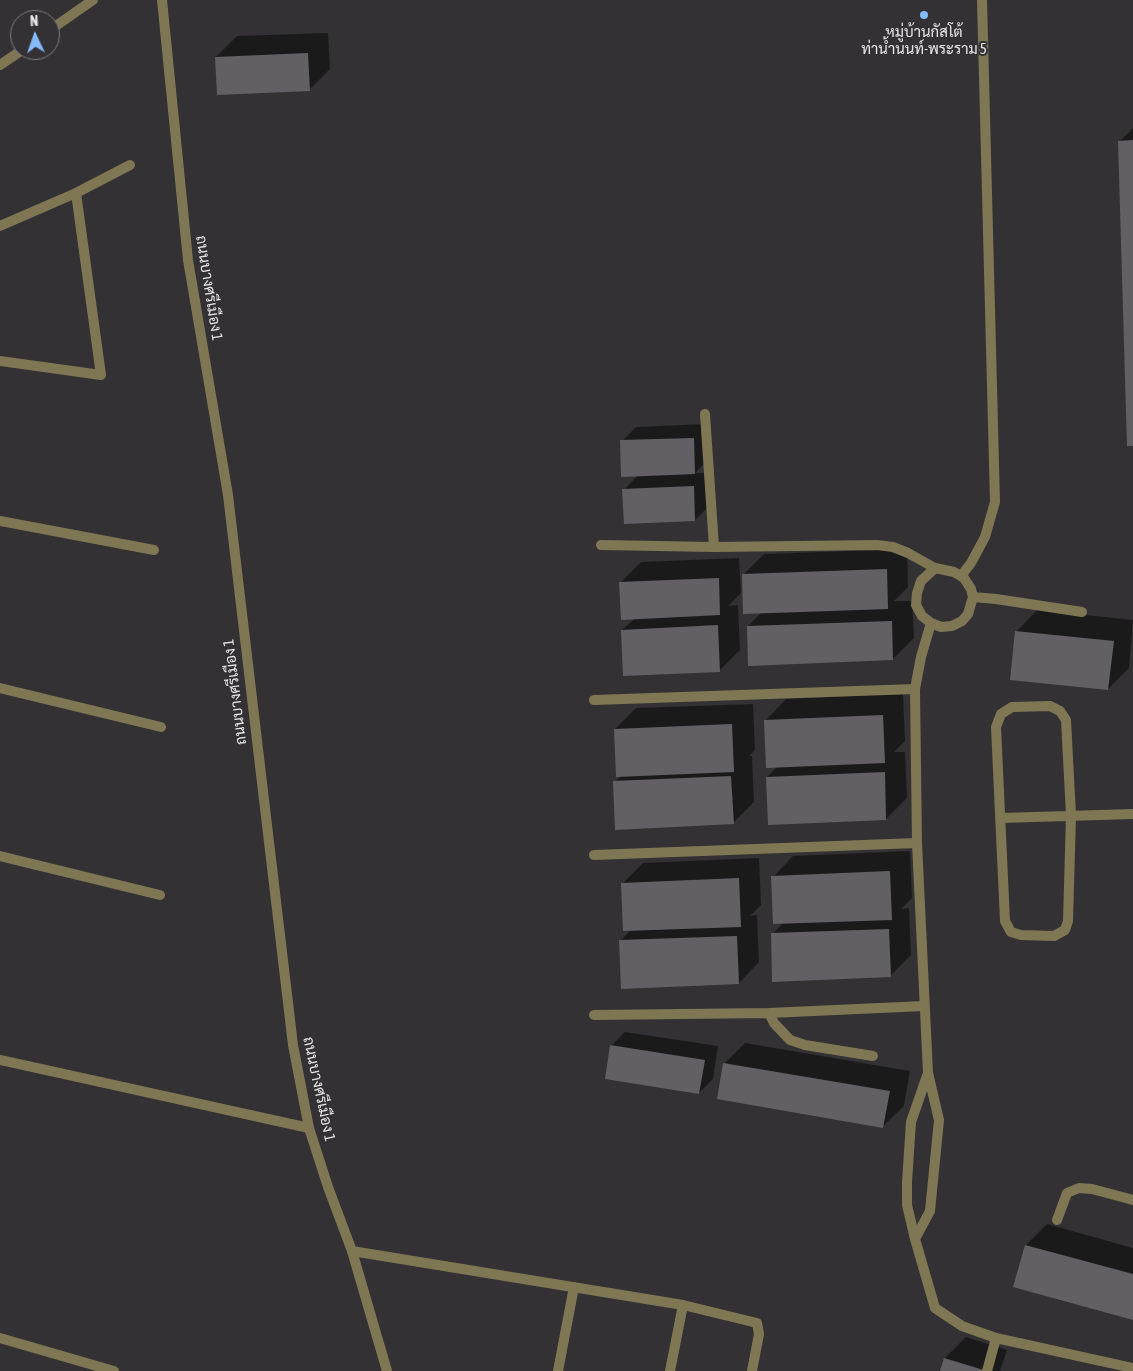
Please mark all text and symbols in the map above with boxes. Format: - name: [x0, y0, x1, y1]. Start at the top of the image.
- marker: หมู่บ้านกัสโต้ ท่าน้ำนนท์-พระราม 5: [918, 9, 930, 21]
- north arrow: [10, 10, 60, 60]
- text: N: [30, 13, 39, 29]
- place label: หมู่บ้านกัสโต้ ท่าน้ำนนท์-พระราม 5: [861, 23, 987, 58]
- street label: ถนนบางศรีเมือง 1: [192, 234, 226, 342]
- street label: ถนนบางศรีเมือง 1: [220, 638, 250, 746]
- street label: ถนนบางศรีเมือง 1: [299, 1035, 339, 1143]

